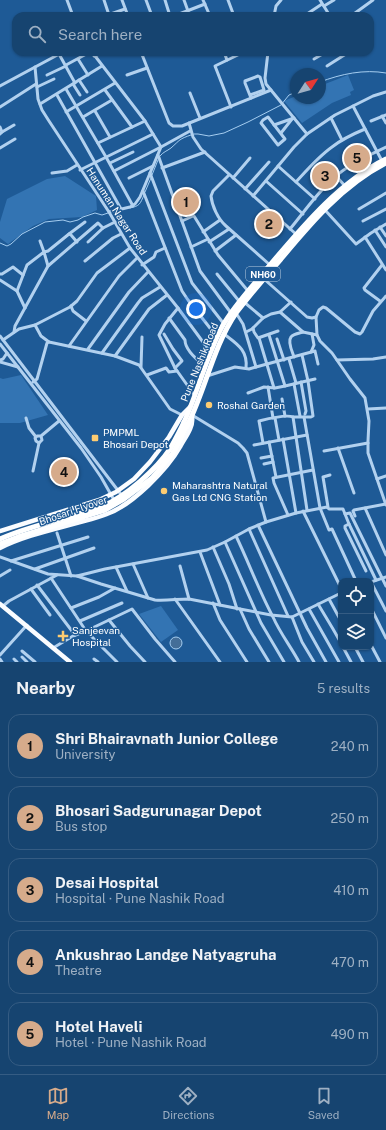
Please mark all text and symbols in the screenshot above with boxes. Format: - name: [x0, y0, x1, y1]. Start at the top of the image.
- search box: [12, 12, 374, 56]
- icon: search: [26, 23, 48, 45]
- text: Search here: [58, 26, 142, 43]
- north arrow: [290, 68, 326, 104]
- pin: 5: [344, 143, 370, 173]
- pin: 3: [312, 161, 338, 191]
- street label: Hanuman Nagar Road: [84, 165, 150, 257]
- pin: 1: [173, 187, 199, 217]
- pin: 2: [256, 209, 282, 239]
- road number: NH60: [246, 267, 280, 281]
- your location: [186, 299, 206, 319]
- street label: Pune Nashik Road: [178, 321, 220, 403]
- place label: Roshal Garden: [217, 399, 285, 411]
- marker: Roshal Garden: [204, 400, 214, 410]
- place label: PMPML Bhosari Depot: [103, 426, 168, 450]
- marker: PMPML Bhosari Depot: [90, 433, 100, 443]
- pin: 4: [51, 457, 77, 487]
- place label: Maharashtra Natural Gas Ltd CNG Station: [172, 479, 268, 503]
- marker: Maharashtra Natural Gas Ltd CNG Station: [159, 486, 169, 496]
- street label: Bhosari Flyover: [37, 493, 109, 527]
- map controls: [338, 578, 374, 650]
- button: locate: [338, 578, 374, 614]
- button: layers: [338, 614, 374, 650]
- place label: Sanjeevan Hospital: [72, 624, 120, 648]
- marker: Sanjeevan Hospital: [57, 630, 69, 642]
- text: Nearby: [16, 678, 75, 698]
- text: 5 results: [317, 681, 370, 696]
- text: Shri Bhairavnath Junior College: [55, 730, 278, 747]
- text: 1: [27, 739, 33, 754]
- text: 240 m: [331, 739, 369, 754]
- text: University: [55, 747, 115, 762]
- text: Bhosari Sadgurunagar Depot: [55, 802, 262, 819]
- text: 2: [26, 811, 34, 826]
- text: 250 m: [331, 811, 369, 826]
- text: Bus stop: [55, 819, 107, 834]
- text: Desai Hospital: [55, 874, 159, 891]
- text: 3: [26, 883, 34, 898]
- text: 410 m: [333, 883, 369, 898]
- text: Hospital · Pune Nashik Road: [55, 891, 224, 906]
- text: Ankushrao Landge Natyagruha: [55, 946, 277, 963]
- text: 4: [26, 955, 34, 970]
- text: 470 m: [331, 955, 369, 970]
- text: Theatre: [55, 963, 102, 978]
- text: Hotel Haveli: [55, 1018, 143, 1035]
- text: 5: [26, 1027, 34, 1042]
- text: 490 m: [330, 1027, 369, 1042]
- text: Hotel · Pune Nashik Road: [55, 1035, 207, 1050]
- tab: Map: [47, 1085, 69, 1121]
- tab: Directions: [163, 1085, 214, 1121]
- tab: Saved: [308, 1085, 339, 1121]

